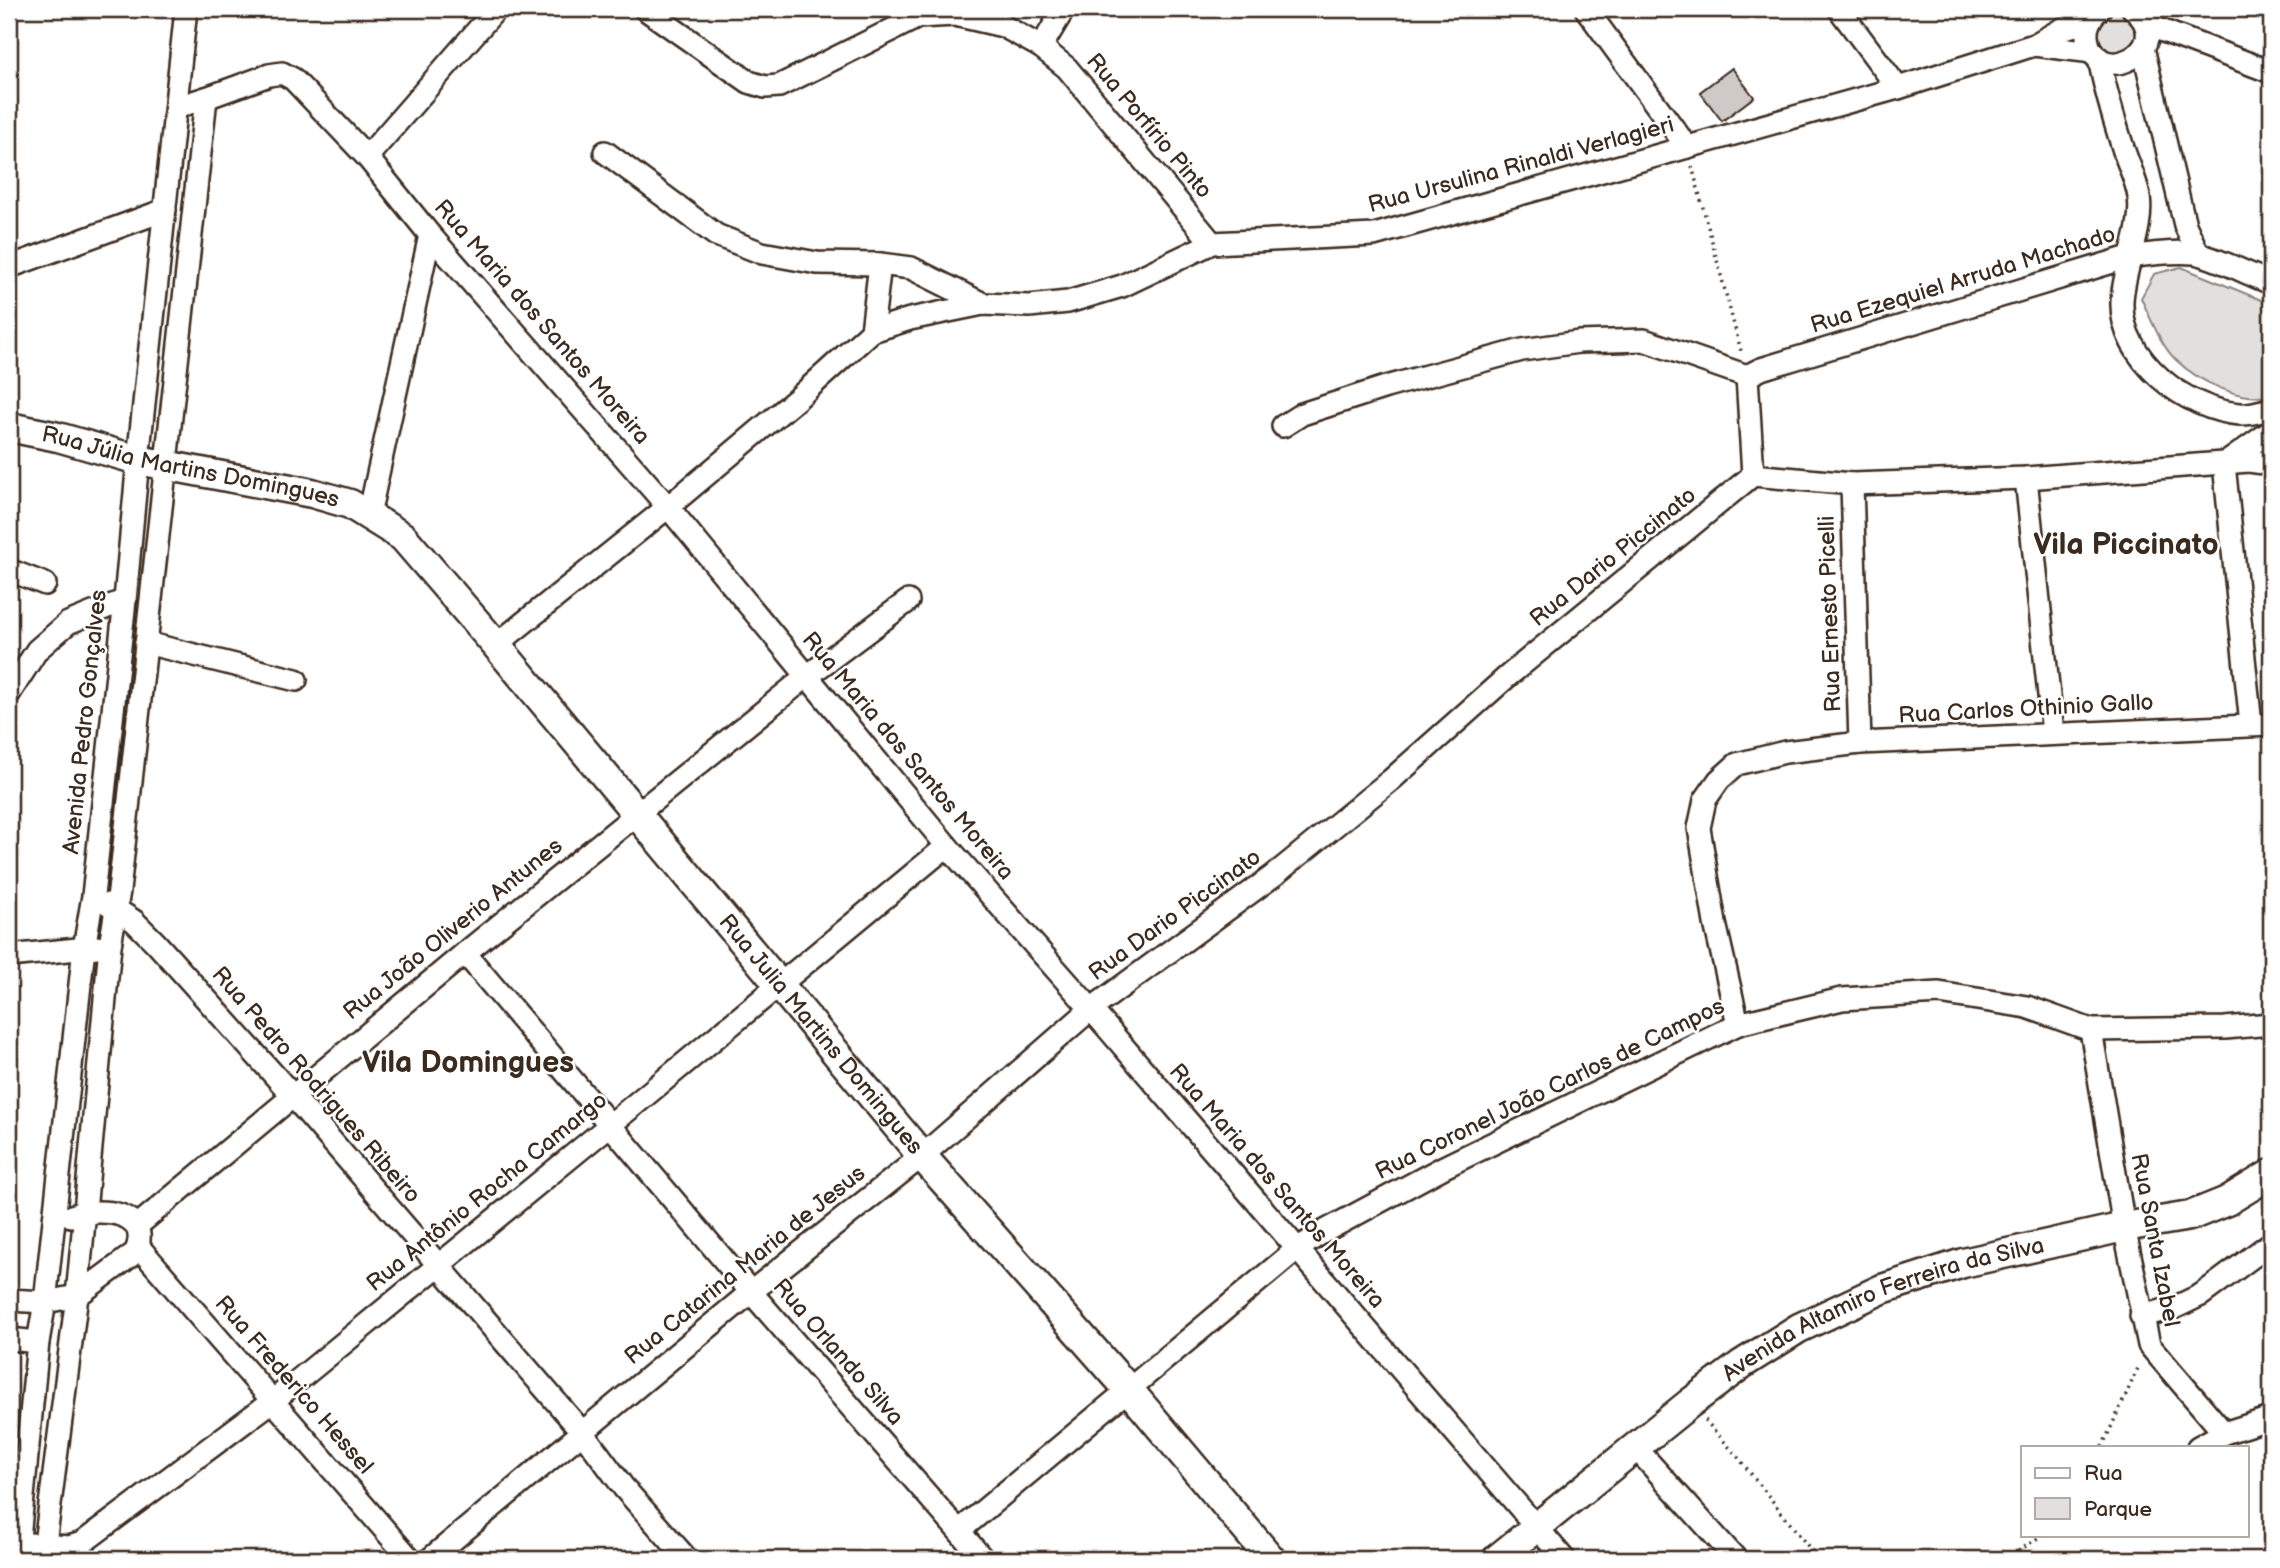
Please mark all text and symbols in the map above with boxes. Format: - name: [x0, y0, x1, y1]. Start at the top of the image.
- street label: Rua Porfírio Pinto: [1080, 48, 1218, 204]
- street label: Rua Ursulina Rinaldi Verlagieri: [1365, 111, 1677, 219]
- street label: Rua Maria dos Santos Moreira: [428, 194, 656, 450]
- street label: Rua Ezequiel Arruda Machado: [1807, 220, 2119, 340]
- street label: Rua Júlia Martins Domingues: [39, 420, 343, 514]
- street label: Rua Dario Piccinato: [1524, 481, 1702, 633]
- street label: Rua Ernesto Picelli: [1813, 515, 1847, 713]
- district label: Vila Piccinato: [2033, 527, 2219, 563]
- street label: Avenida Pedro Gonçalves: [57, 588, 113, 856]
- street label: Rua Maria dos Santos Moreira: [796, 626, 1020, 886]
- street label: Rua Carlos Othinio Gallo: [1898, 688, 2154, 730]
- street label: Rua João Oliverio Antunes: [338, 832, 568, 1026]
- street label: Rua Dario Piccinato: [1083, 843, 1267, 987]
- street label: Rua Julia Martins Domingues: [713, 909, 929, 1160]
- street label: Rua Pedro Rodrigues Ribeiro: [206, 961, 426, 1209]
- street label: Rua Coronel João Carlos de Campos: [1371, 992, 1729, 1186]
- district label: Vila Domingues: [362, 1045, 574, 1081]
- street label: Rua Maria dos Santos Moreira: [1163, 1058, 1391, 1314]
- street label: Rua Antônio Rocha Camargo: [361, 1086, 613, 1298]
- street label: Rua Santa Izabel: [2124, 1151, 2186, 1329]
- street label: Rua Catarina Maria de Jesus: [619, 1159, 871, 1371]
- street label: Avenida Altamiro Ferreira da Silva: [1717, 1231, 2047, 1388]
- street label: Rua Orlando Silva: [767, 1273, 909, 1431]
- street label: Rua Frederico Hessel: [209, 1290, 379, 1480]
- legend: [2021, 1446, 2248, 1536]
- text: Rua: [2084, 1461, 2123, 1486]
- text: Parque: [2084, 1497, 2152, 1522]

